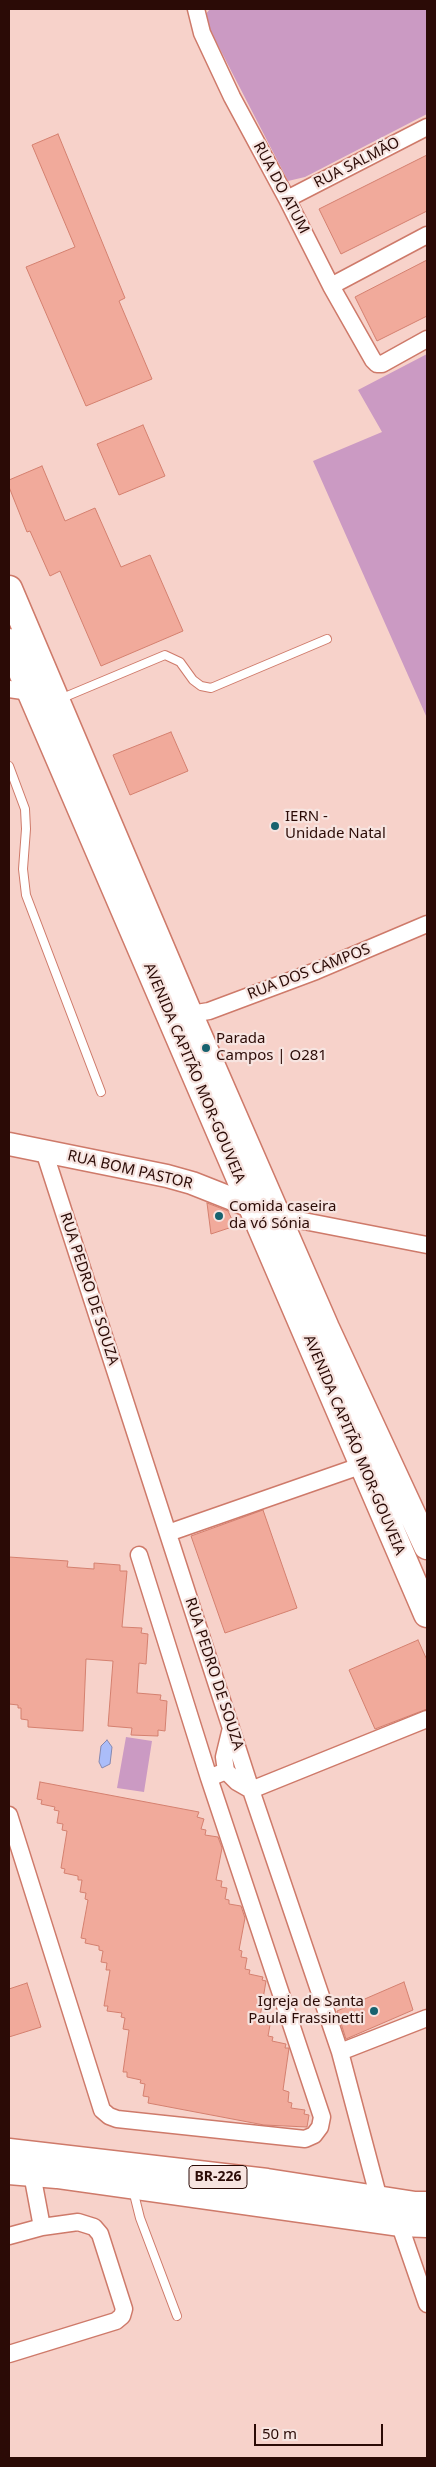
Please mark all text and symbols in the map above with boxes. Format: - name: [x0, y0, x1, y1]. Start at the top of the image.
- street label: RUA SALMÃO: [311, 134, 403, 192]
- street label: RUA DO ATUM: [249, 139, 313, 237]
- place label: IERN - Unidade Natal: [285, 808, 386, 843]
- marker: IERN - Unidade Natal: [269, 820, 281, 832]
- street label: RUA DOS CAMPOS: [245, 940, 373, 1004]
- street label: AVENIDA CAPITÃO MOR-GOUVEIA: [139, 960, 249, 1186]
- place label: Parada Campos | O281: [216, 1030, 327, 1065]
- marker: Parada Campos | O281: [200, 1042, 212, 1054]
- street label: RUA BOM PASTOR: [66, 1147, 194, 1193]
- place label: Comida caseira da vó Sónia: [229, 1198, 336, 1233]
- marker: Comida caseira da vó Sónia: [213, 1210, 225, 1222]
- street label: RUA PEDRO DE SOUZA: [56, 1211, 122, 1367]
- street label: AVENIDA CAPITÃO MOR-GOUVEIA: [299, 1332, 409, 1558]
- street label: RUA PEDRO DE SOUZA: [181, 1596, 247, 1752]
- place label: Igreja de Santa Paula Frassinetti: [248, 1993, 364, 2028]
- marker: Igreja de Santa Paula Frassinetti: [368, 2005, 380, 2017]
- road number: BR-226: [189, 2166, 247, 2188]
- scale bar: [256, 2414, 385, 2446]
- text: 50 m: [262, 2423, 297, 2443]

